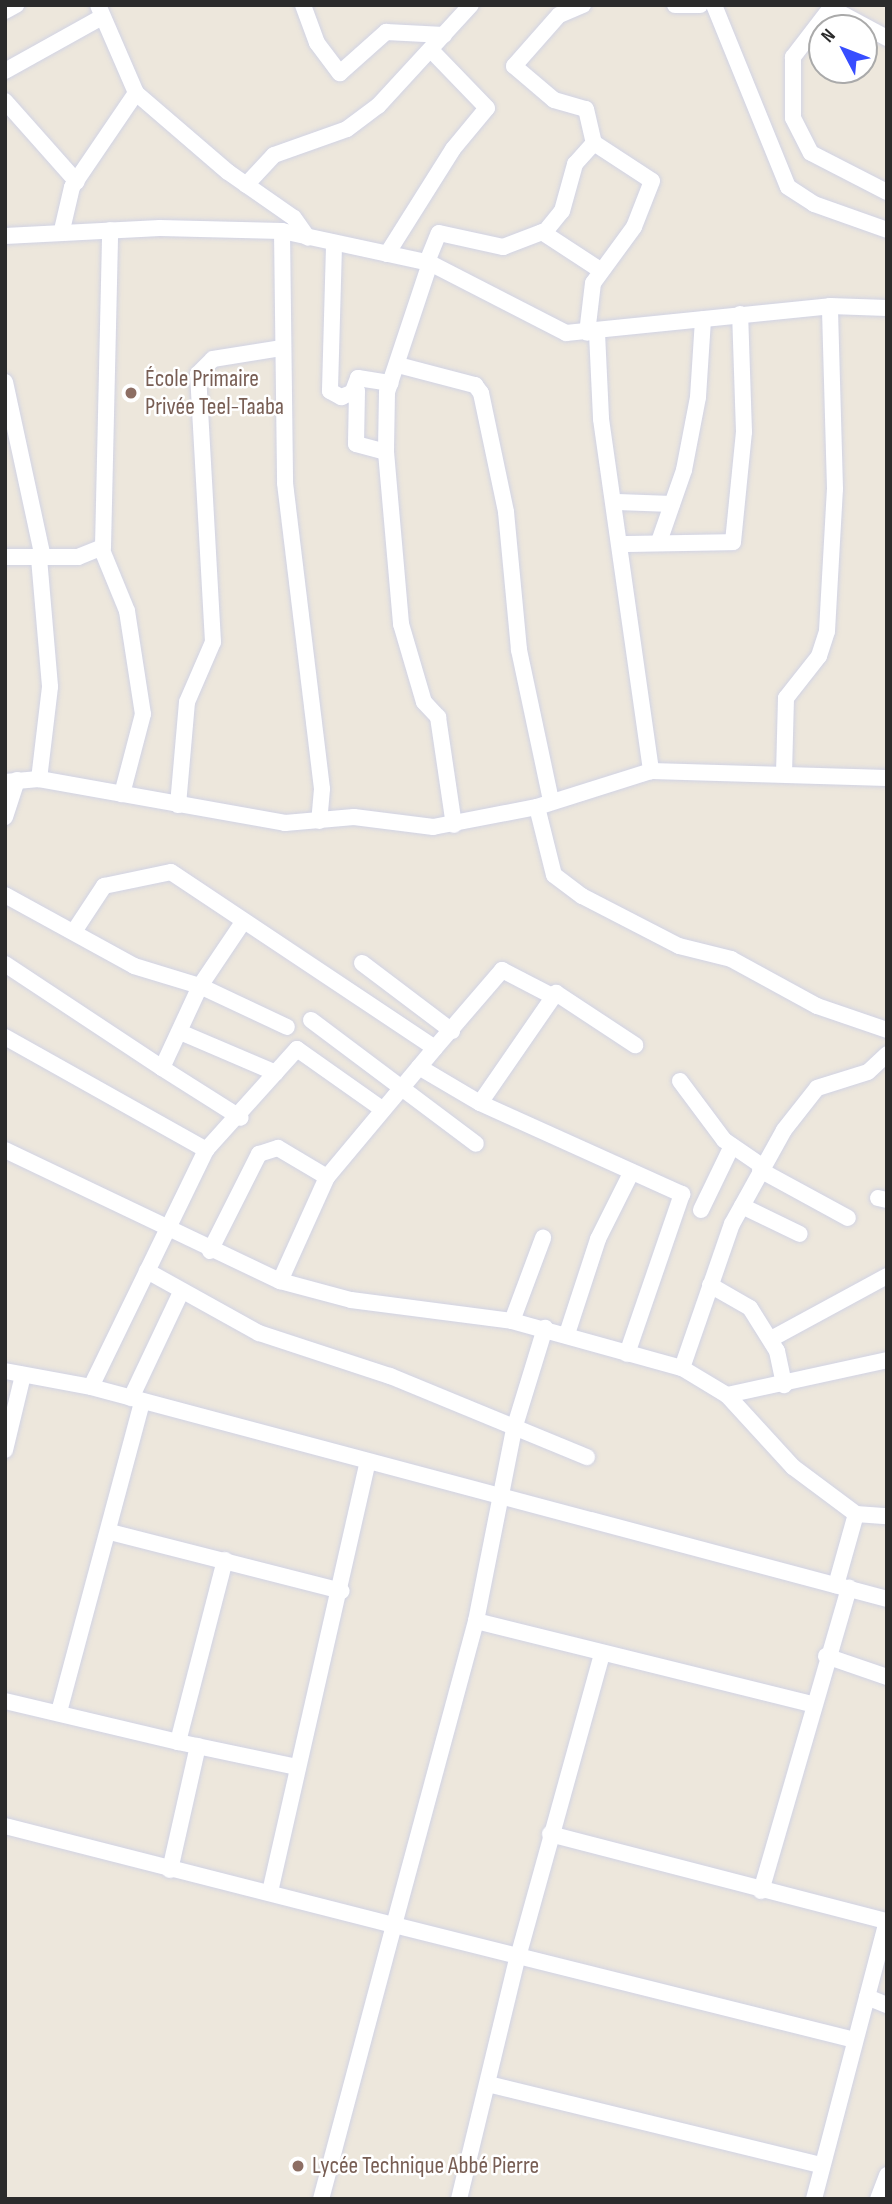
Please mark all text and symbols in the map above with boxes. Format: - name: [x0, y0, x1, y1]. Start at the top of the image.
- north arrow: [808, 14, 878, 84]
- text: N: [817, 24, 840, 47]
- place label: École Primaire Privée Teel-Taaba: [145, 365, 284, 421]
- marker: École Primaire Privée Teel-Taaba: [123, 385, 139, 401]
- place label: Lycée Technique Abbé Pierre: [312, 2152, 539, 2180]
- marker: Lycée Technique Abbé Pierre: [290, 2158, 306, 2174]

